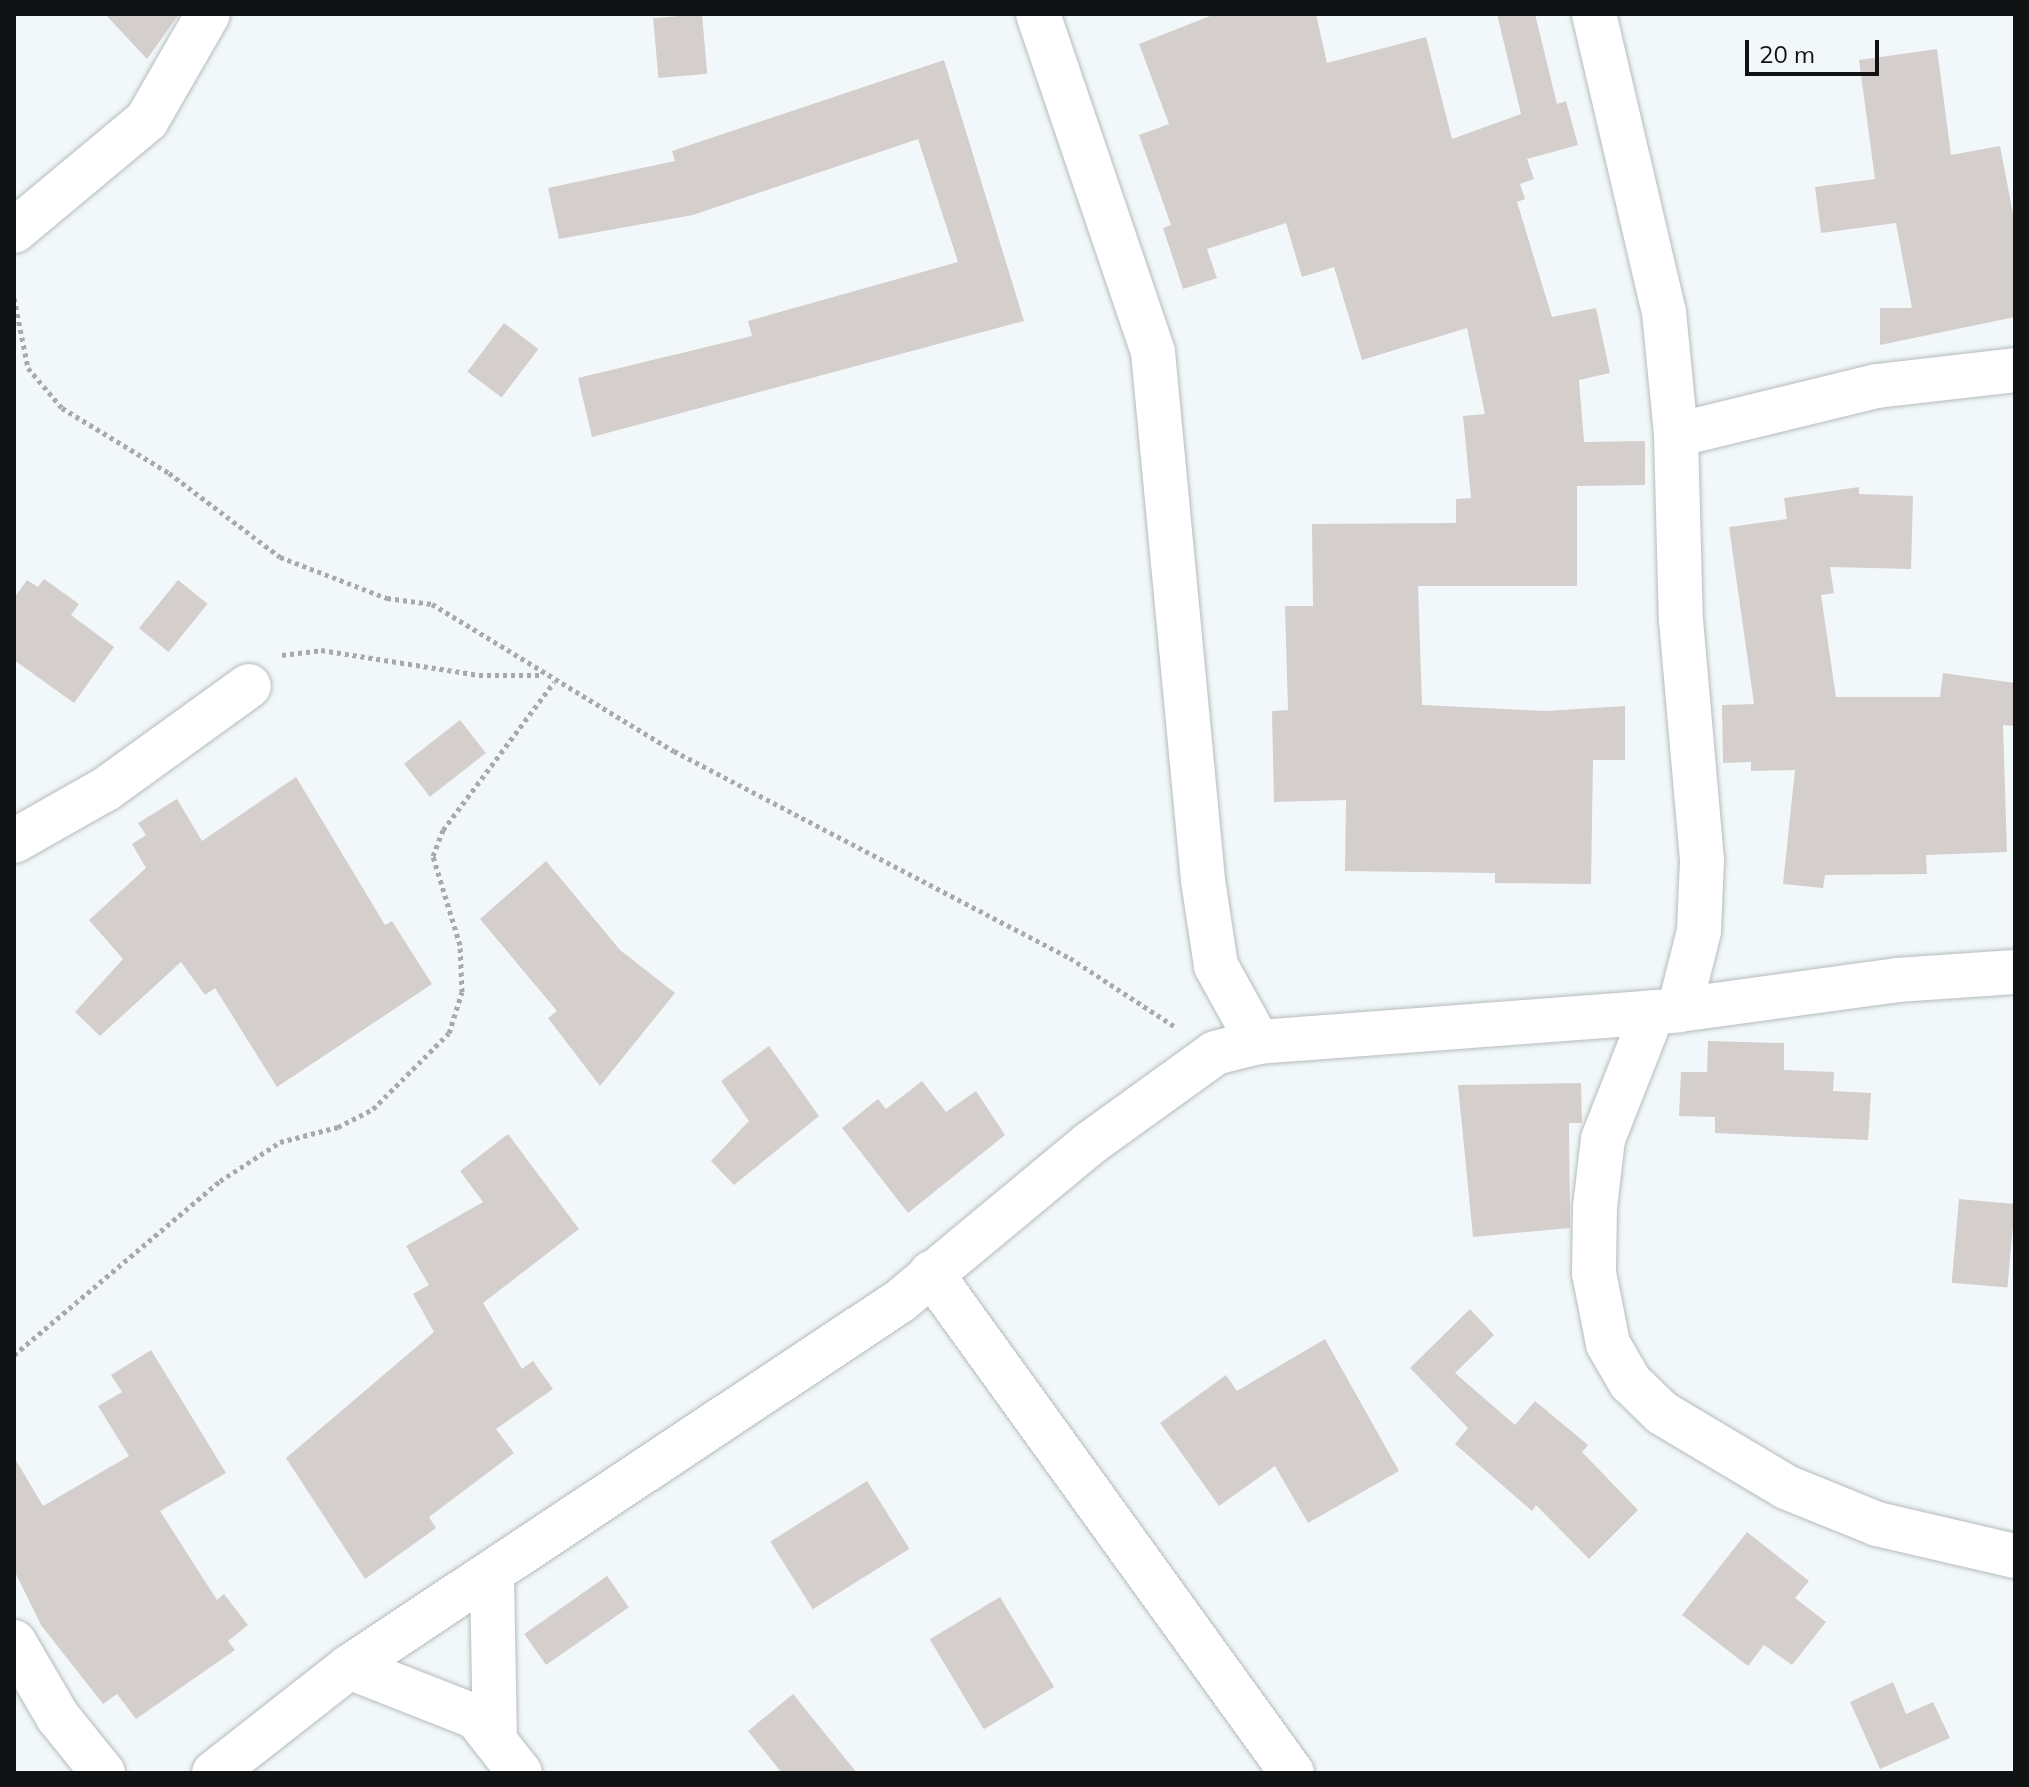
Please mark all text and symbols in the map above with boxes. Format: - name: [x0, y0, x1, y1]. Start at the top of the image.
- scale bar: [1749, 24, 1883, 74]
- text: 20 m: [1759, 39, 1815, 69]

